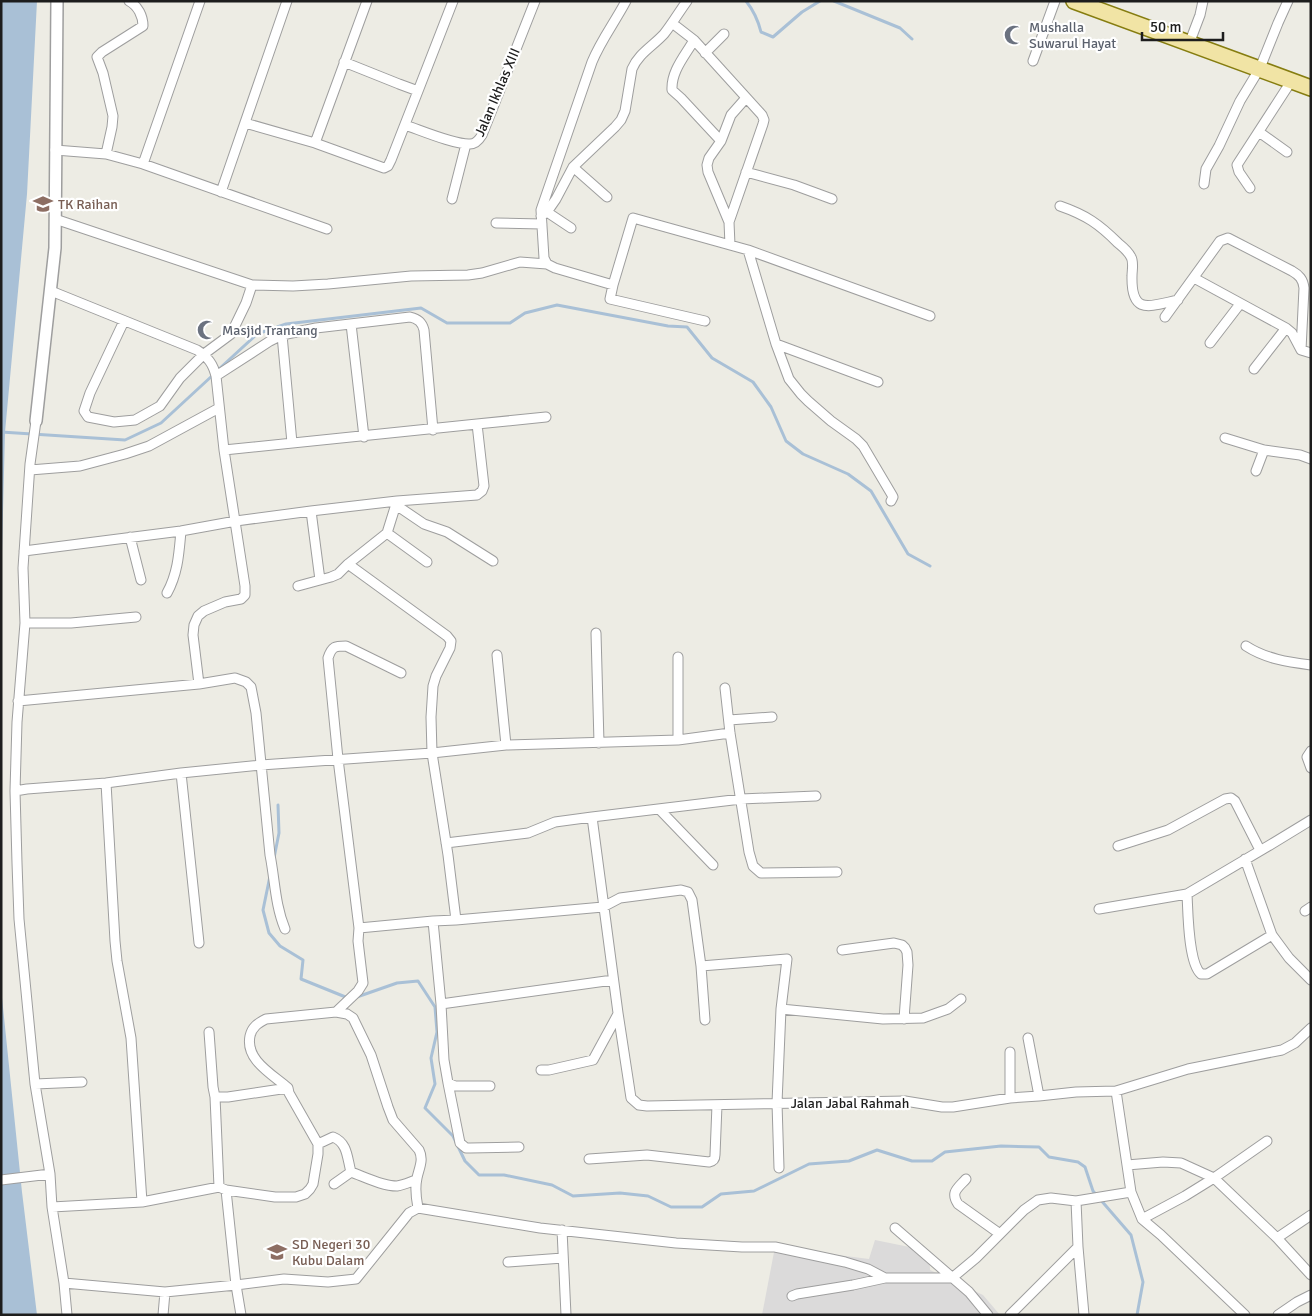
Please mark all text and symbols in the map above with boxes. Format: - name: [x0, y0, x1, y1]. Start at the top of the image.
- scale bar: [1142, 10, 1223, 42]
- text: 50 m: [1150, 18, 1181, 36]
- place label: Mushalla Suwarul Hayat: [1029, 19, 1116, 52]
- mosque icon: Mushalla Suwarul Hayat: [1003, 24, 1025, 46]
- street label: Jalan Ikhlas XIII: [471, 45, 524, 139]
- school or university icon: TK Raihan: [32, 193, 54, 215]
- place label: TK Raihan: [58, 196, 118, 213]
- mosque icon: Masjid Trantang: [196, 319, 218, 341]
- place label: Masjid Trantang: [222, 322, 318, 339]
- street label: Jalan Jabal Rahmah: [791, 1095, 909, 1112]
- place label: SD Negeri 30 Kubu Dalam: [292, 1236, 370, 1269]
- school or university icon: SD Negeri 30 Kubu Dalam: [266, 1241, 288, 1263]

